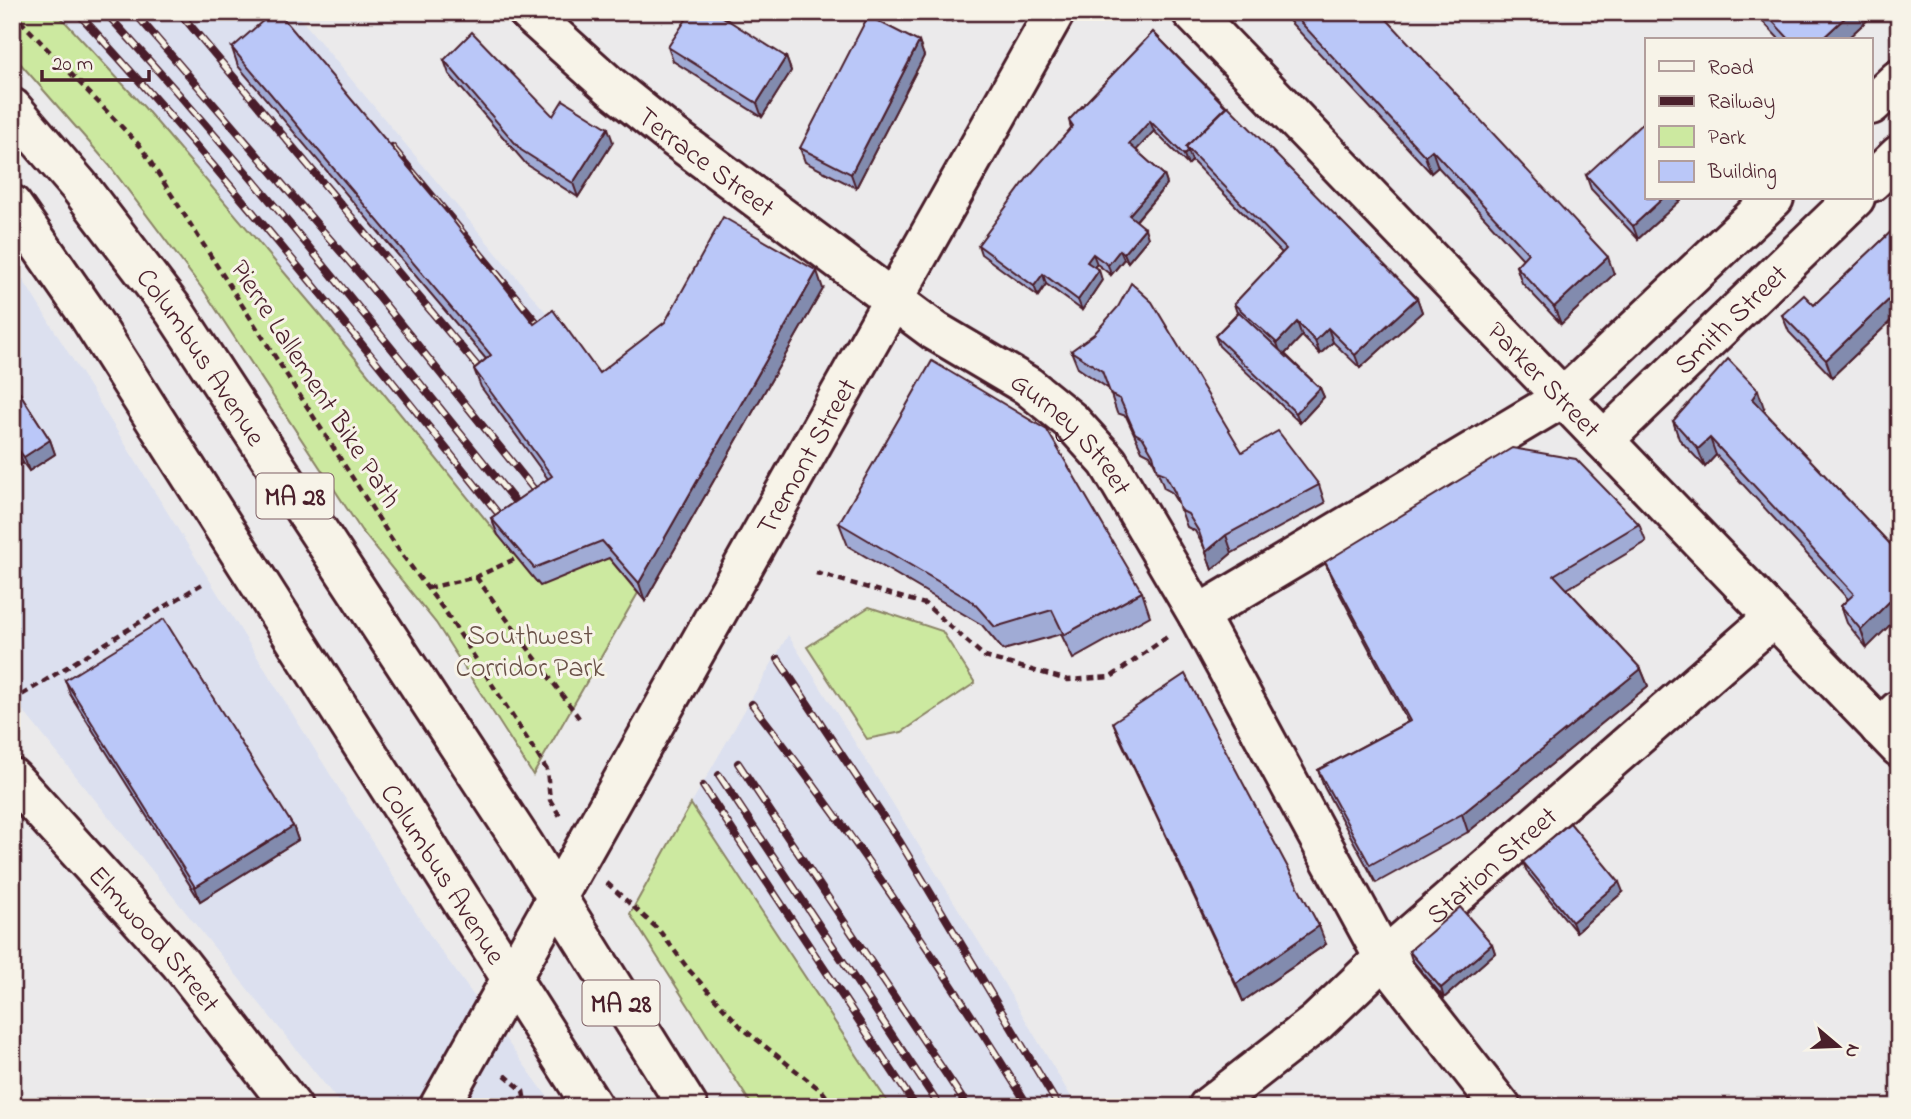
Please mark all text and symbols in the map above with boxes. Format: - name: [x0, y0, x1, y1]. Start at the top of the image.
- scale bar: [42, 38, 149, 82]
- legend: [1645, 38, 1872, 200]
- text: 20 m: [52, 50, 93, 80]
- text: Road: [1708, 54, 1754, 84]
- text: Railway: [1708, 88, 1775, 120]
- street label: Terrace Street: [627, 98, 783, 229]
- text: Park: [1708, 124, 1747, 154]
- text: Building: [1707, 158, 1777, 190]
- street label: Pierre Lallement Bike Path: [218, 253, 410, 517]
- street label: Smith Street: [1666, 256, 1799, 386]
- street label: Columbus Avenue: [124, 261, 274, 456]
- street label: Parker Street: [1476, 313, 1609, 449]
- street label: Gurney Street: [1002, 363, 1140, 504]
- street label: Tremont Street: [748, 372, 869, 544]
- road number: MA 28: [256, 474, 334, 518]
- park label: Southwest Corridor Park: [456, 617, 605, 690]
- street label: Columbus Avenue: [368, 777, 514, 974]
- street label: Station Street: [1418, 798, 1568, 936]
- street label: Elmwood Street: [77, 858, 228, 1023]
- road number: MA 28: [582, 980, 660, 1026]
- north arrow: [1802, 1010, 1872, 1080]
- text: N: [1837, 1040, 1867, 1061]

